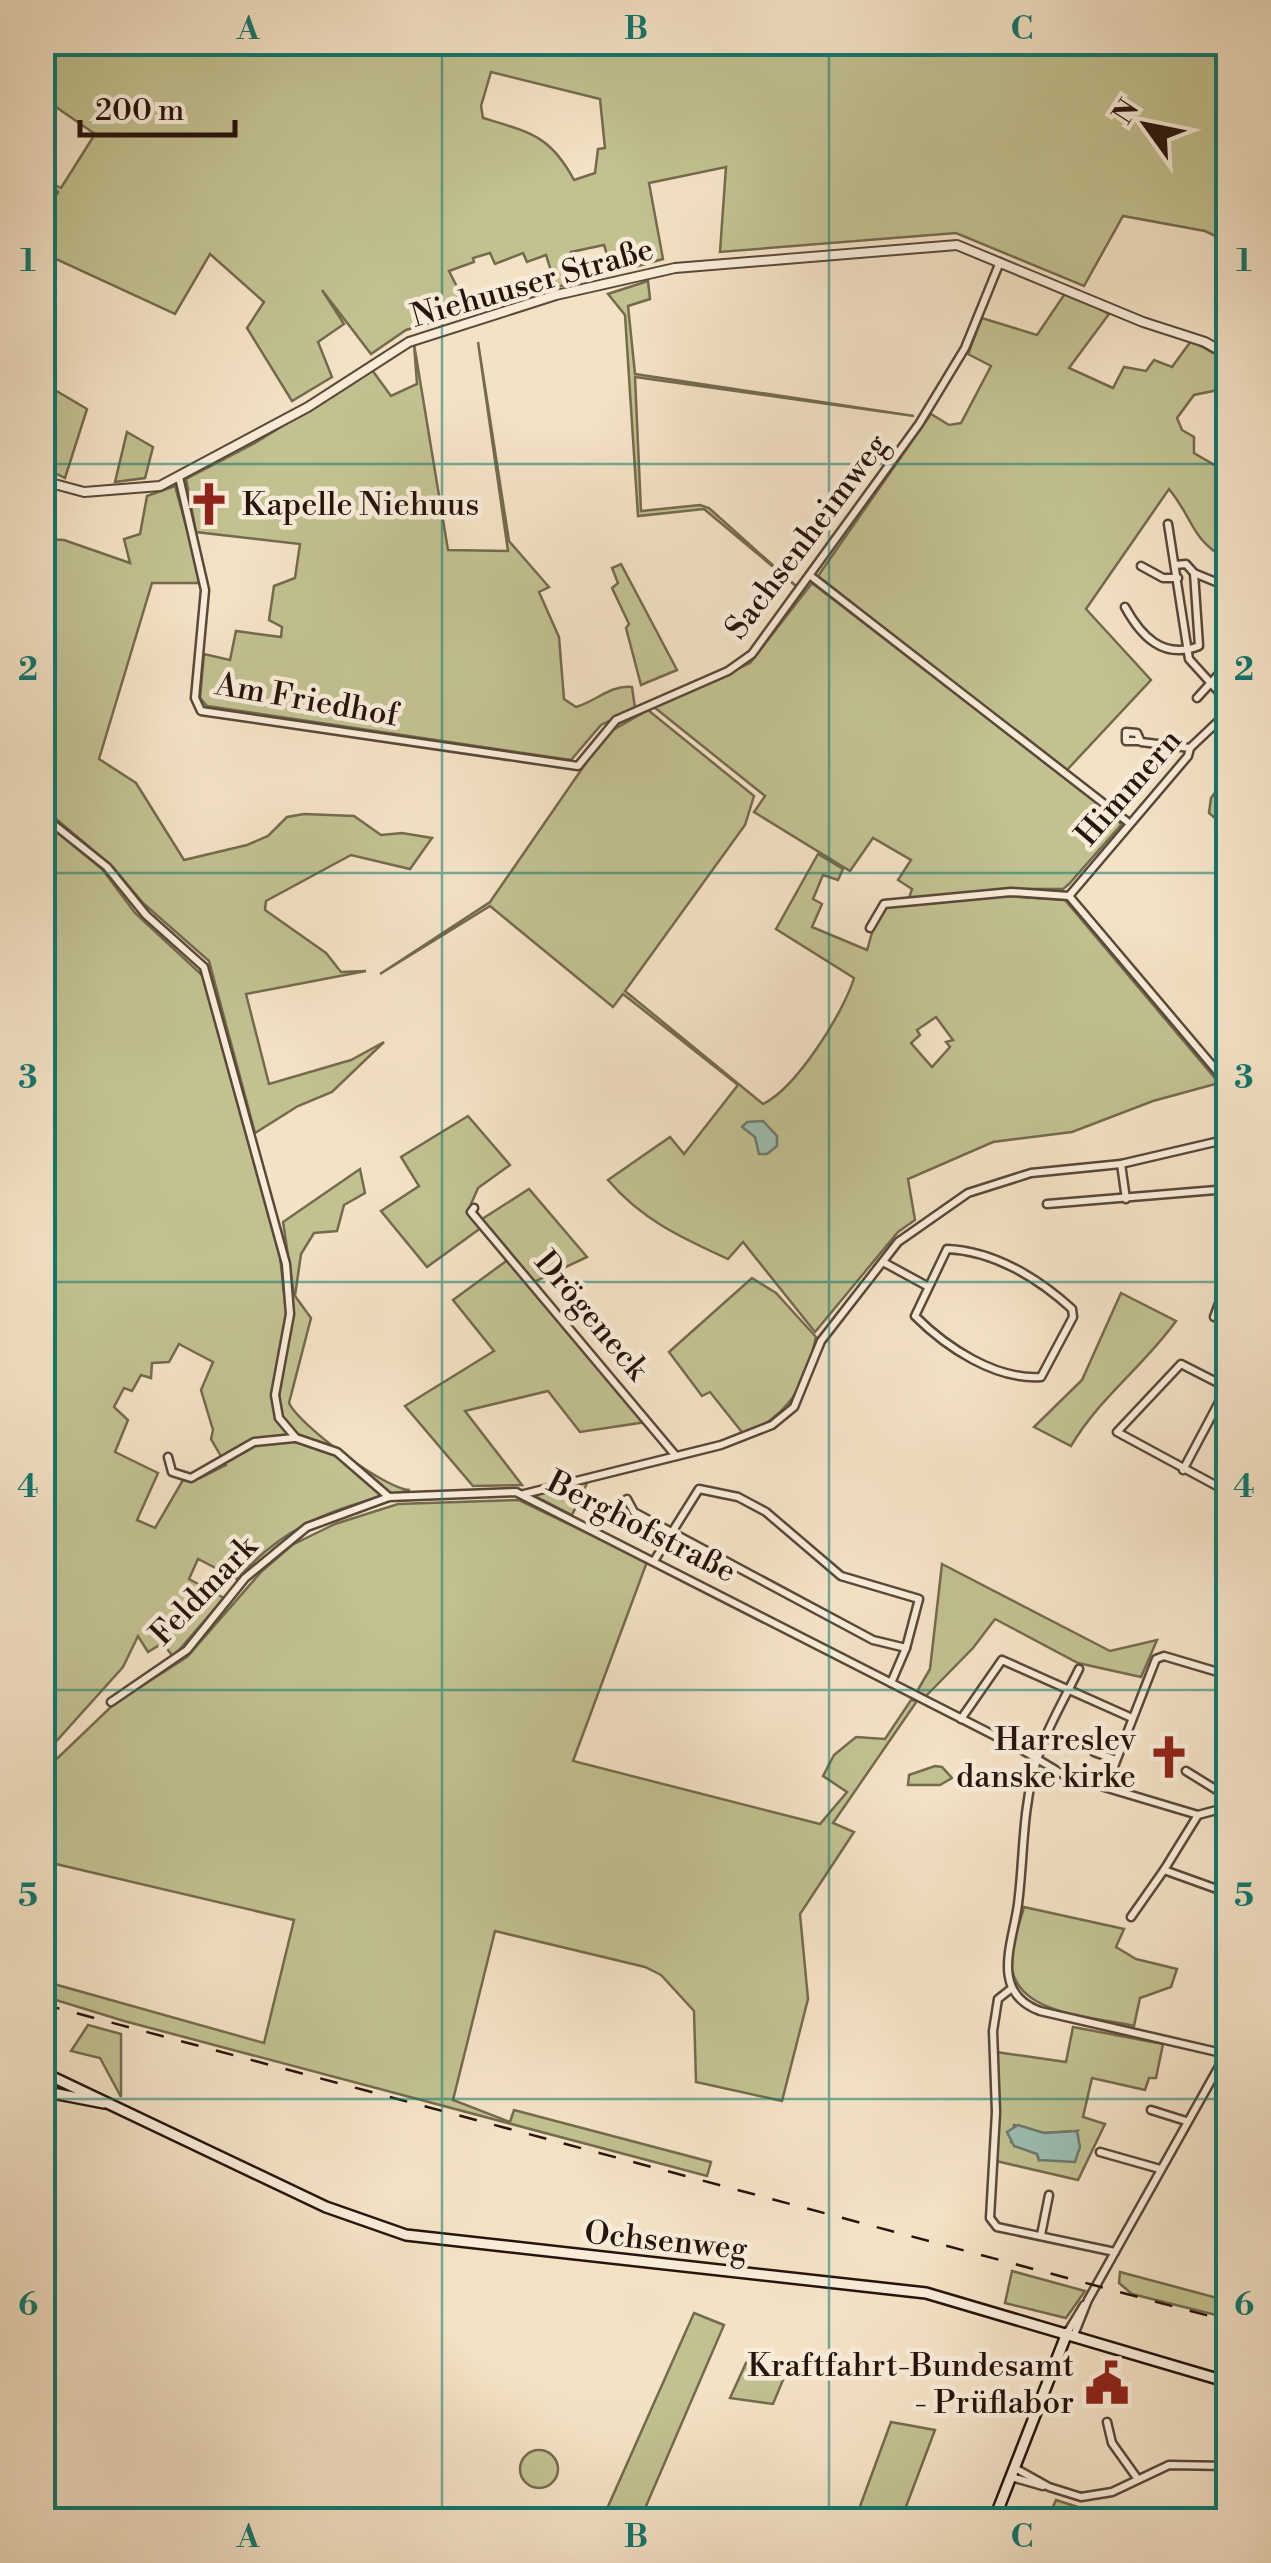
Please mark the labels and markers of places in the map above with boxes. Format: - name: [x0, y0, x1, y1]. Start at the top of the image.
- church icon: Kapelle Niehuus: [185, 480, 233, 528]
- place label: Kapelle Niehuus: [242, 485, 479, 525]
- place label: Harreslev danske kirke: [956, 1720, 1137, 1797]
- church icon: Harreslev danske kirke: [1145, 1733, 1193, 1781]
- place label: Kraftfahrt-Bundesamt - Prüflabor: [747, 2346, 1074, 2423]
- public building icon: Kraftfahrt-Bundesamt - Prüflabor: [1083, 2359, 1131, 2407]

